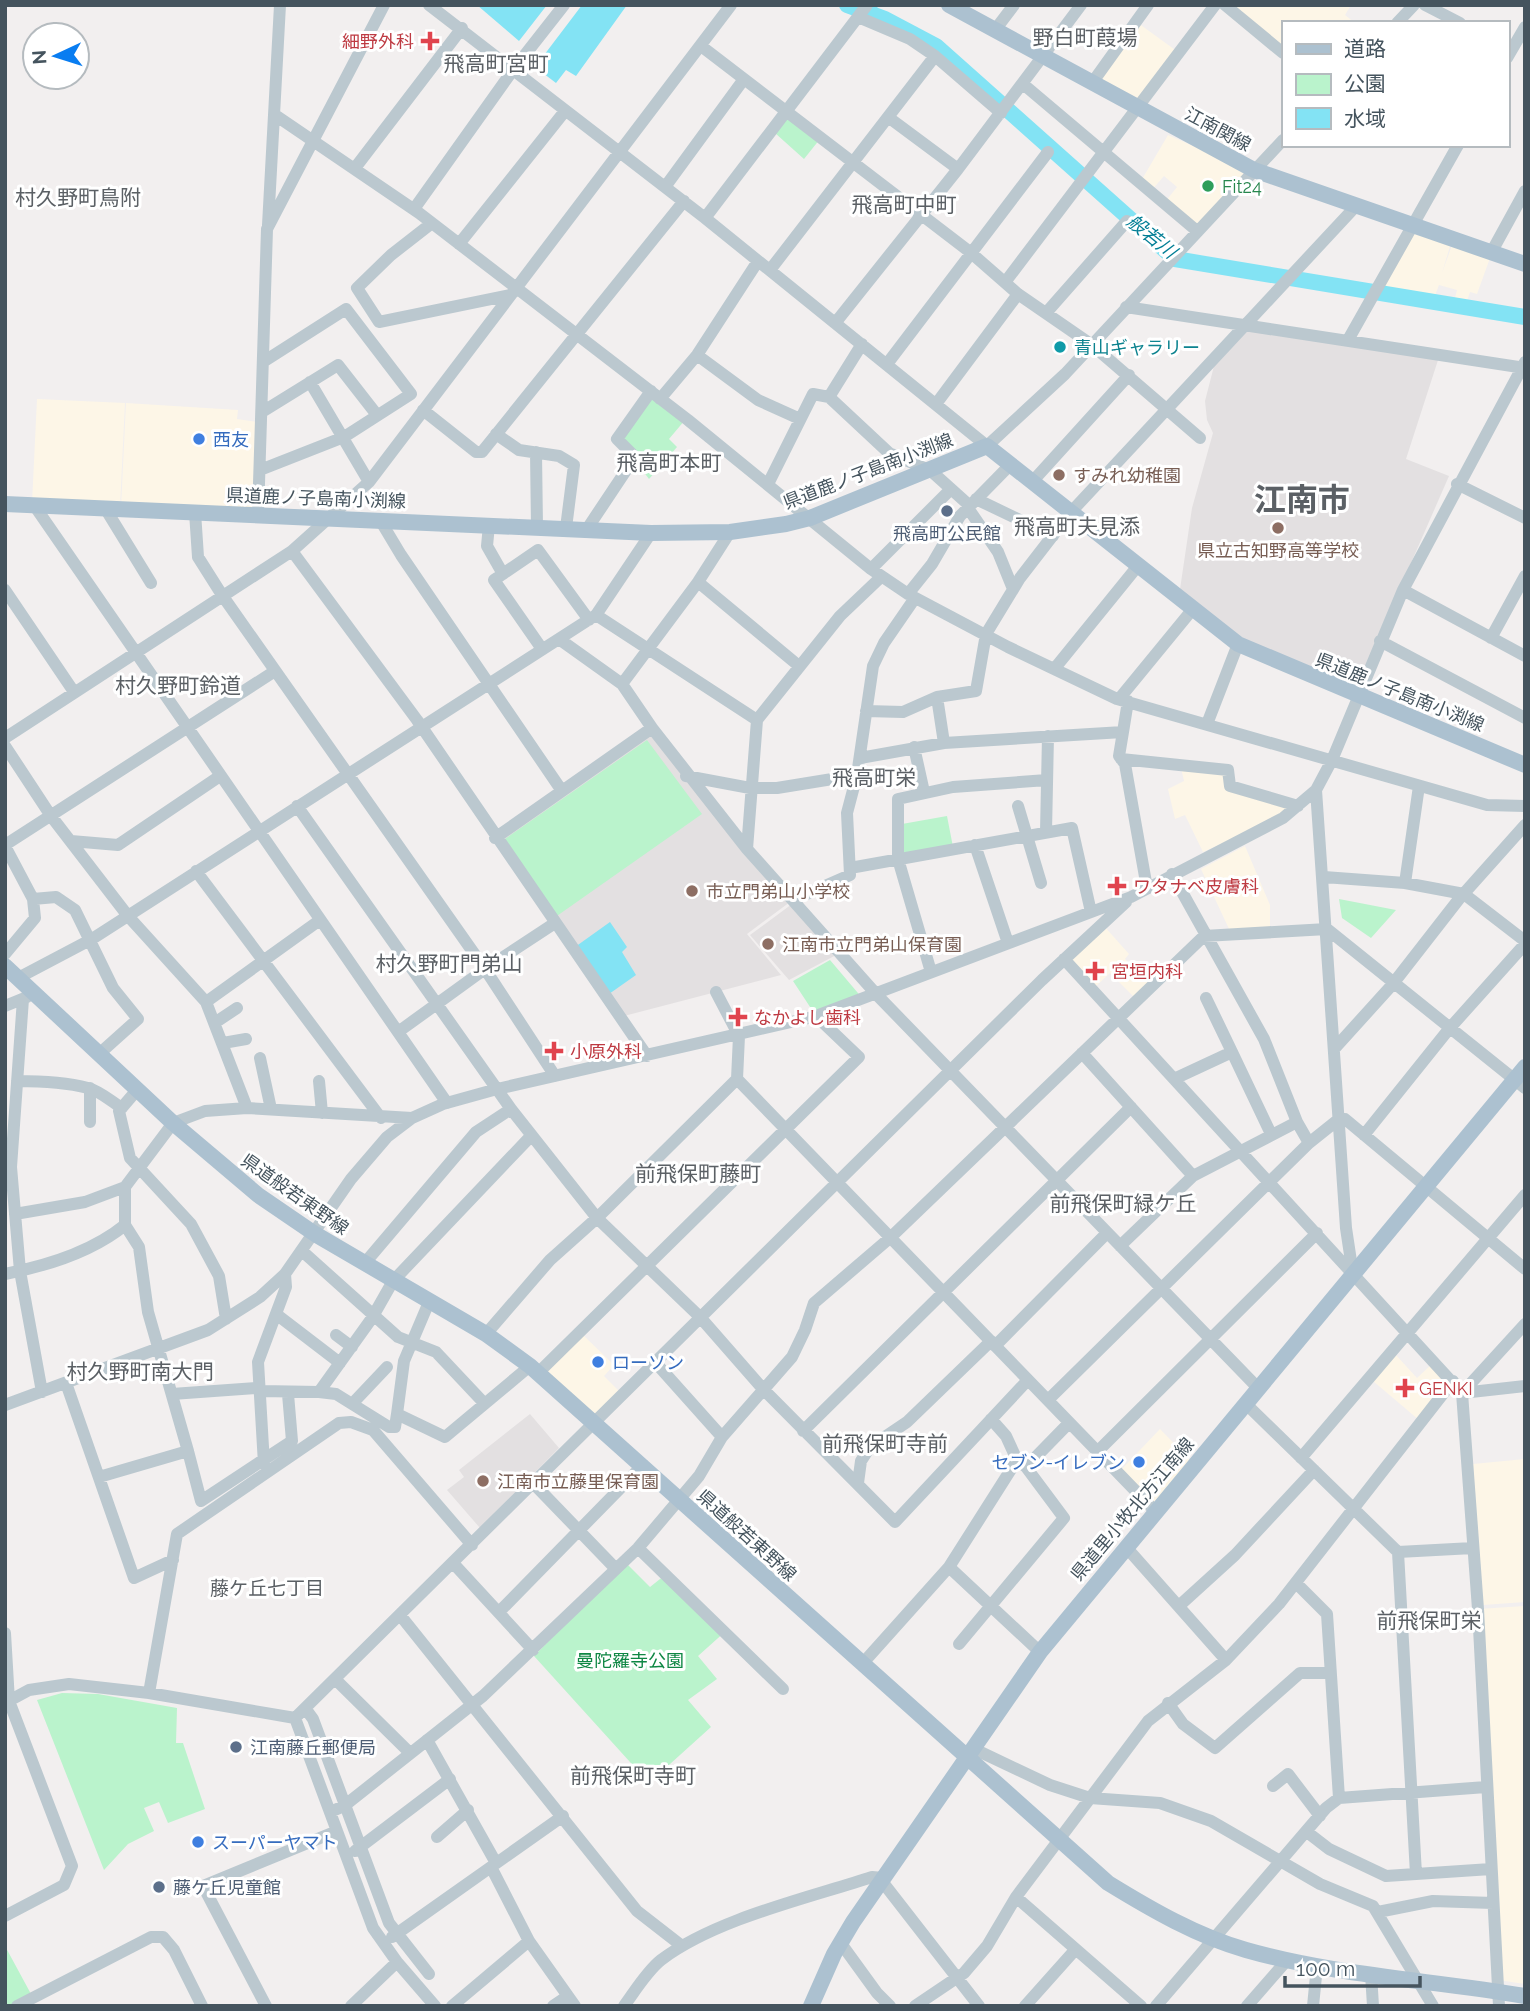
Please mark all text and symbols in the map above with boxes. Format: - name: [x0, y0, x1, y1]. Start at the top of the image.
- north arrow: [21, 21, 91, 91]
- legend: [1282, 21, 1509, 147]
- district label: 野白町葭場: [1033, 25, 1138, 50]
- place label: 細野外科: [342, 31, 414, 52]
- marker: 細野外科: [420, 31, 440, 51]
- text: 道路: [1344, 36, 1386, 61]
- text: N: [28, 49, 51, 65]
- district label: 飛高町宮町: [444, 51, 549, 76]
- text: 公園: [1344, 71, 1386, 96]
- street label: 江南関線: [1181, 103, 1255, 155]
- text: 水域: [1344, 106, 1386, 131]
- place label: Fit24: [1222, 176, 1262, 197]
- marker: Fit24: [1200, 178, 1216, 194]
- district label: 村久野町鳥附: [15, 185, 141, 210]
- district label: 飛高町中町: [852, 192, 957, 217]
- water label: 般若川: [1123, 210, 1183, 264]
- place label: 青山ギャラリー: [1074, 337, 1200, 358]
- marker: 青山ギャラリー: [1052, 339, 1068, 355]
- place label: 西友: [213, 429, 249, 450]
- street label: 県道鹿ノ子島南小渕線: [780, 429, 956, 513]
- marker: 西友: [191, 431, 207, 447]
- district label: 飛高町本町: [617, 450, 722, 475]
- place label: すみれ幼稚園: [1073, 465, 1181, 486]
- marker: すみれ幼稚園: [1051, 467, 1067, 483]
- district label: 江南市: [1254, 481, 1350, 518]
- street label: 県道鹿ノ子島南小渕線: [226, 484, 406, 512]
- marker: 飛高町公民館: [939, 503, 955, 519]
- district label: 飛高町夫見添: [1014, 514, 1140, 539]
- marker: 県立古知野高等学校: [1270, 520, 1286, 536]
- place label: 飛高町公民館: [893, 523, 1001, 544]
- place label: 県立古知野高等学校: [1197, 540, 1359, 561]
- street label: 県道鹿ノ子島南小渕線: [1313, 649, 1487, 735]
- district label: 村久野町鈴道: [115, 673, 241, 698]
- district label: 飛高町栄: [832, 765, 916, 790]
- marker: ワタナベ皮膚科: [1107, 876, 1127, 896]
- place label: ワタナベ皮膚科: [1133, 876, 1259, 897]
- place label: 市立門弟山小学校: [706, 881, 850, 902]
- marker: 市立門弟山小学校: [684, 883, 700, 899]
- place label: 江南市立門弟山保育園: [782, 934, 962, 955]
- marker: 江南市立門弟山保育園: [760, 936, 776, 952]
- district label: 村久野町門弟山: [376, 951, 523, 976]
- marker: 宮垣内科: [1085, 961, 1105, 981]
- place label: 宮垣内科: [1111, 961, 1183, 982]
- marker: なかよし歯科: [728, 1007, 748, 1027]
- place label: なかよし歯科: [754, 1007, 861, 1028]
- marker: 小原外科: [544, 1041, 564, 1061]
- place label: 小原外科: [570, 1041, 642, 1062]
- street label: 県道般若東野線: [237, 1149, 353, 1239]
- district label: 前飛保町藤町: [635, 1161, 761, 1186]
- district label: 前飛保町緑ケ丘: [1050, 1191, 1197, 1216]
- place label: ローソン: [612, 1352, 684, 1373]
- marker: ローソン: [590, 1354, 606, 1370]
- district label: 村久野町南大門: [67, 1359, 214, 1384]
- place label: GENKI: [1419, 1378, 1473, 1399]
- marker: GENKI: [1397, 1380, 1413, 1396]
- district label: 前飛保町寺前: [822, 1431, 948, 1456]
- street label: 県道里小牧北方江南線: [1066, 1433, 1198, 1585]
- place label: セブン-イレブン: [991, 1452, 1125, 1473]
- marker: セブン-イレブン: [1131, 1454, 1147, 1470]
- place label: 江南市立藤里保育園: [497, 1471, 659, 1492]
- marker: 江南市立藤里保育園: [475, 1473, 491, 1489]
- street label: 県道般若東野線: [693, 1485, 801, 1585]
- district label: 藤ケ丘七丁目: [210, 1577, 324, 1599]
- district label: 前飛保町栄: [1377, 1608, 1482, 1633]
- park label: 曼陀羅寺公園: [576, 1650, 684, 1671]
- place label: 江南藤丘郵便局: [250, 1737, 376, 1758]
- marker: 江南藤丘郵便局: [228, 1739, 244, 1755]
- district label: 前飛保町寺町: [570, 1763, 696, 1788]
- place label: スーパーヤマト: [212, 1832, 338, 1853]
- marker: スーパーヤマト: [190, 1834, 206, 1850]
- place label: 藤ケ丘児童館: [173, 1877, 281, 1898]
- marker: 藤ケ丘児童館: [151, 1879, 167, 1895]
- scale bar: [1285, 1944, 1420, 1988]
- text: 100 m: [1296, 1956, 1355, 1981]

